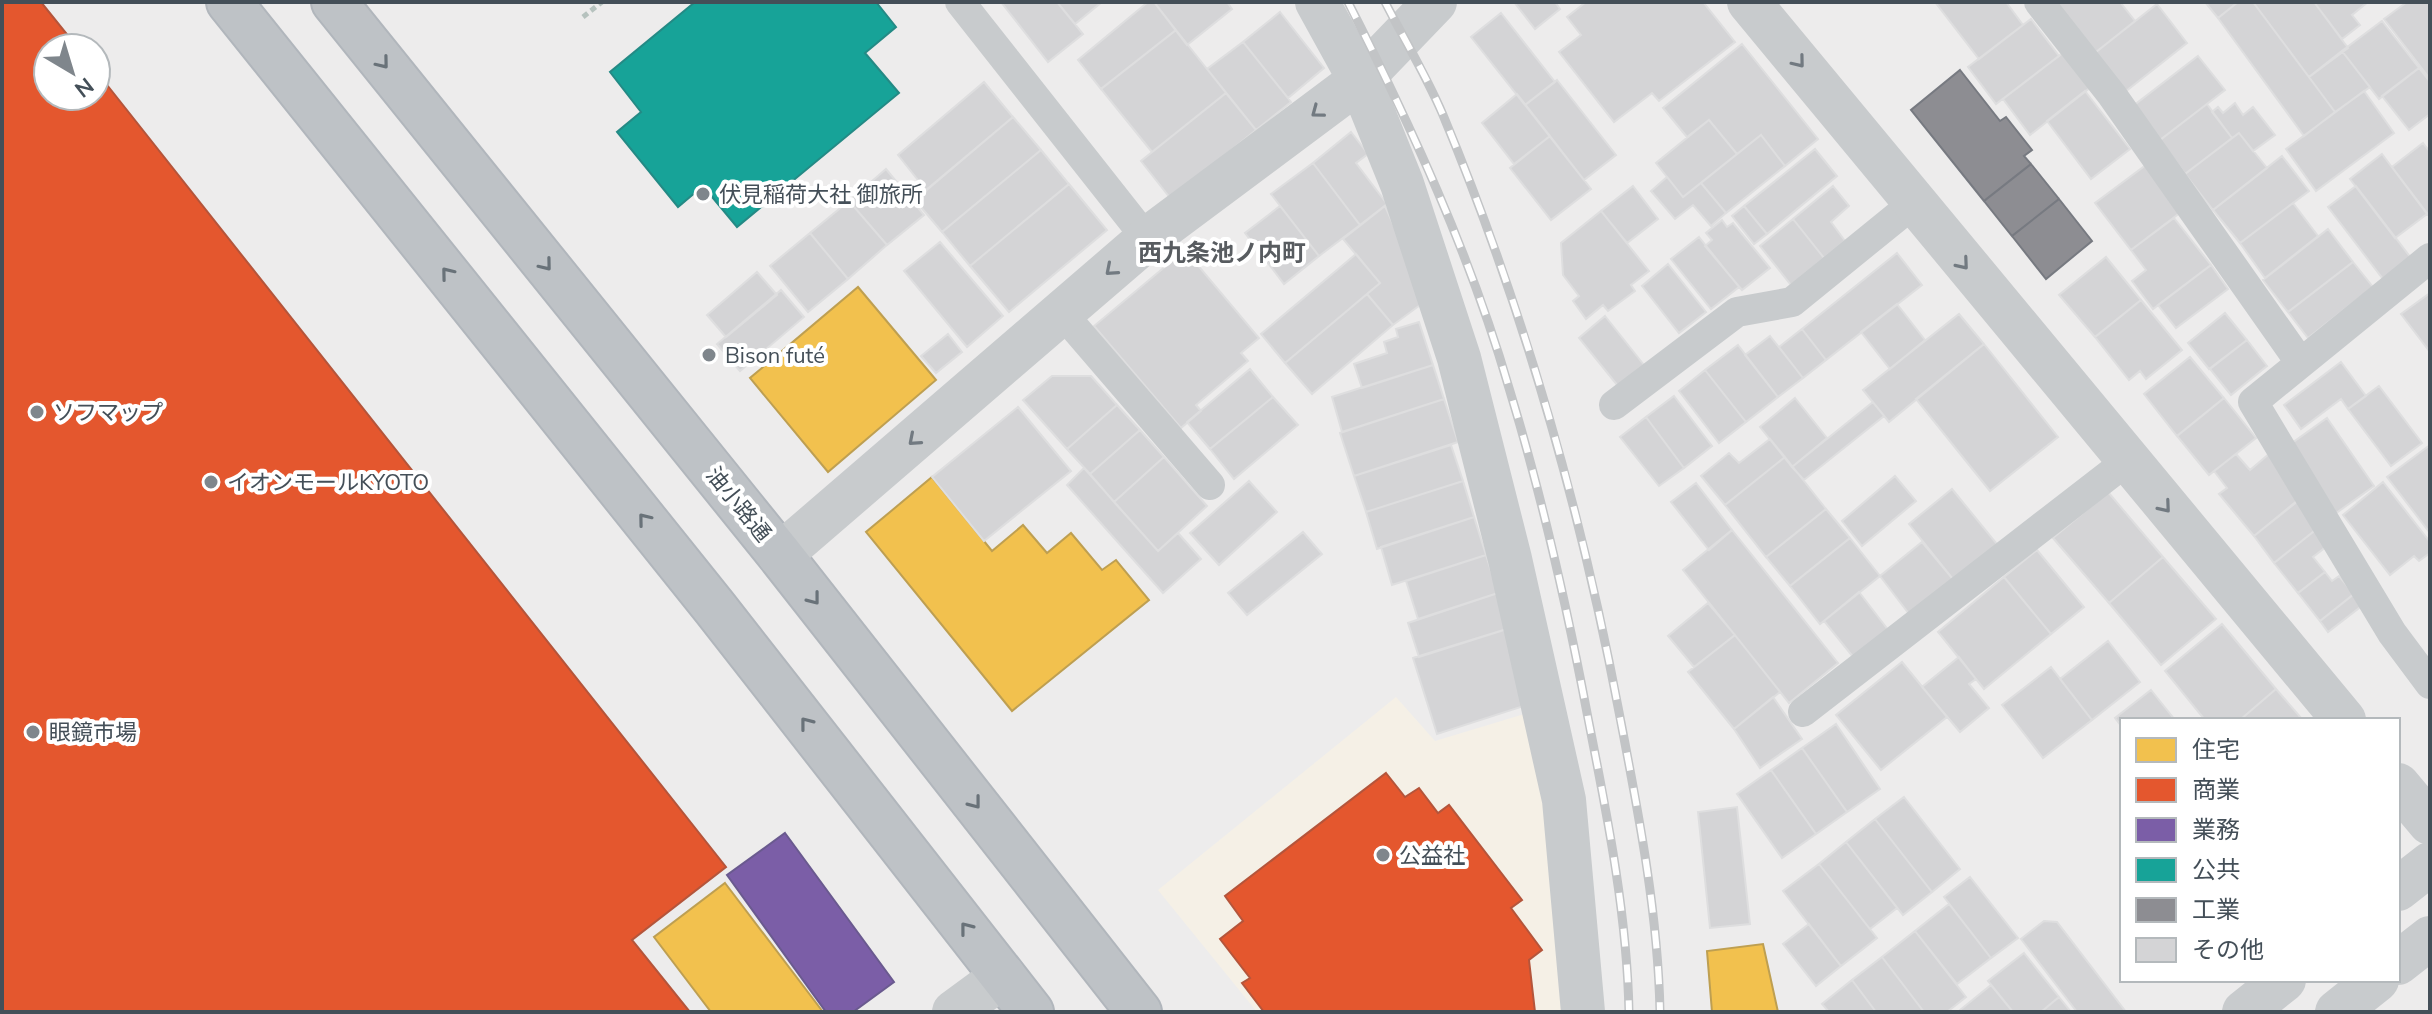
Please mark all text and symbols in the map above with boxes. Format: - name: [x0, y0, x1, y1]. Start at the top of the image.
- north arrow: [32, 32, 112, 112]
- one-way arrow: [1789, 53, 1804, 67]
- one-way arrow: [373, 54, 387, 69]
- text: N: [68, 70, 99, 104]
- one-way arrow: [1311, 102, 1326, 117]
- place label: 伏見稲荷大社 御旅所: [719, 180, 923, 210]
- marker: 伏見稲荷大社 御旅所: [694, 185, 712, 203]
- district label: 西九条池ノ内町: [1138, 237, 1306, 269]
- one-way arrow: [1953, 254, 1968, 269]
- one-way arrow: [536, 256, 551, 270]
- one-way arrow: [1106, 261, 1120, 275]
- one-way arrow: [442, 267, 456, 282]
- place label: Bison futé: [725, 341, 825, 371]
- marker: Bison futé: [700, 346, 718, 364]
- place label: ソフマップ: [53, 398, 163, 428]
- marker: ソフマップ: [28, 403, 46, 421]
- one-way arrow: [909, 430, 923, 445]
- street label: 油小路通: [699, 461, 778, 548]
- place label: イオンモールKYOTO: [227, 468, 429, 498]
- marker: イオンモールKYOTO: [202, 473, 220, 491]
- one-way arrow: [2155, 497, 2170, 512]
- one-way arrow: [640, 513, 654, 528]
- one-way arrow: [805, 590, 819, 604]
- one-way arrow: [801, 717, 815, 732]
- place label: 眼鏡市場: [49, 718, 137, 748]
- legend: [2120, 718, 2400, 982]
- marker: 眼鏡市場: [24, 723, 42, 741]
- text: 住宅: [2192, 734, 2240, 766]
- text: 商業: [2192, 774, 2240, 806]
- one-way arrow: [965, 794, 979, 809]
- text: 業務: [2192, 814, 2240, 846]
- place label: 公益社: [1399, 841, 1465, 871]
- marker: 公益社: [1374, 846, 1392, 864]
- text: 公共: [2192, 854, 2240, 886]
- text: 工業: [2192, 894, 2240, 926]
- one-way arrow: [961, 922, 975, 937]
- text: その他: [2192, 934, 2264, 966]

